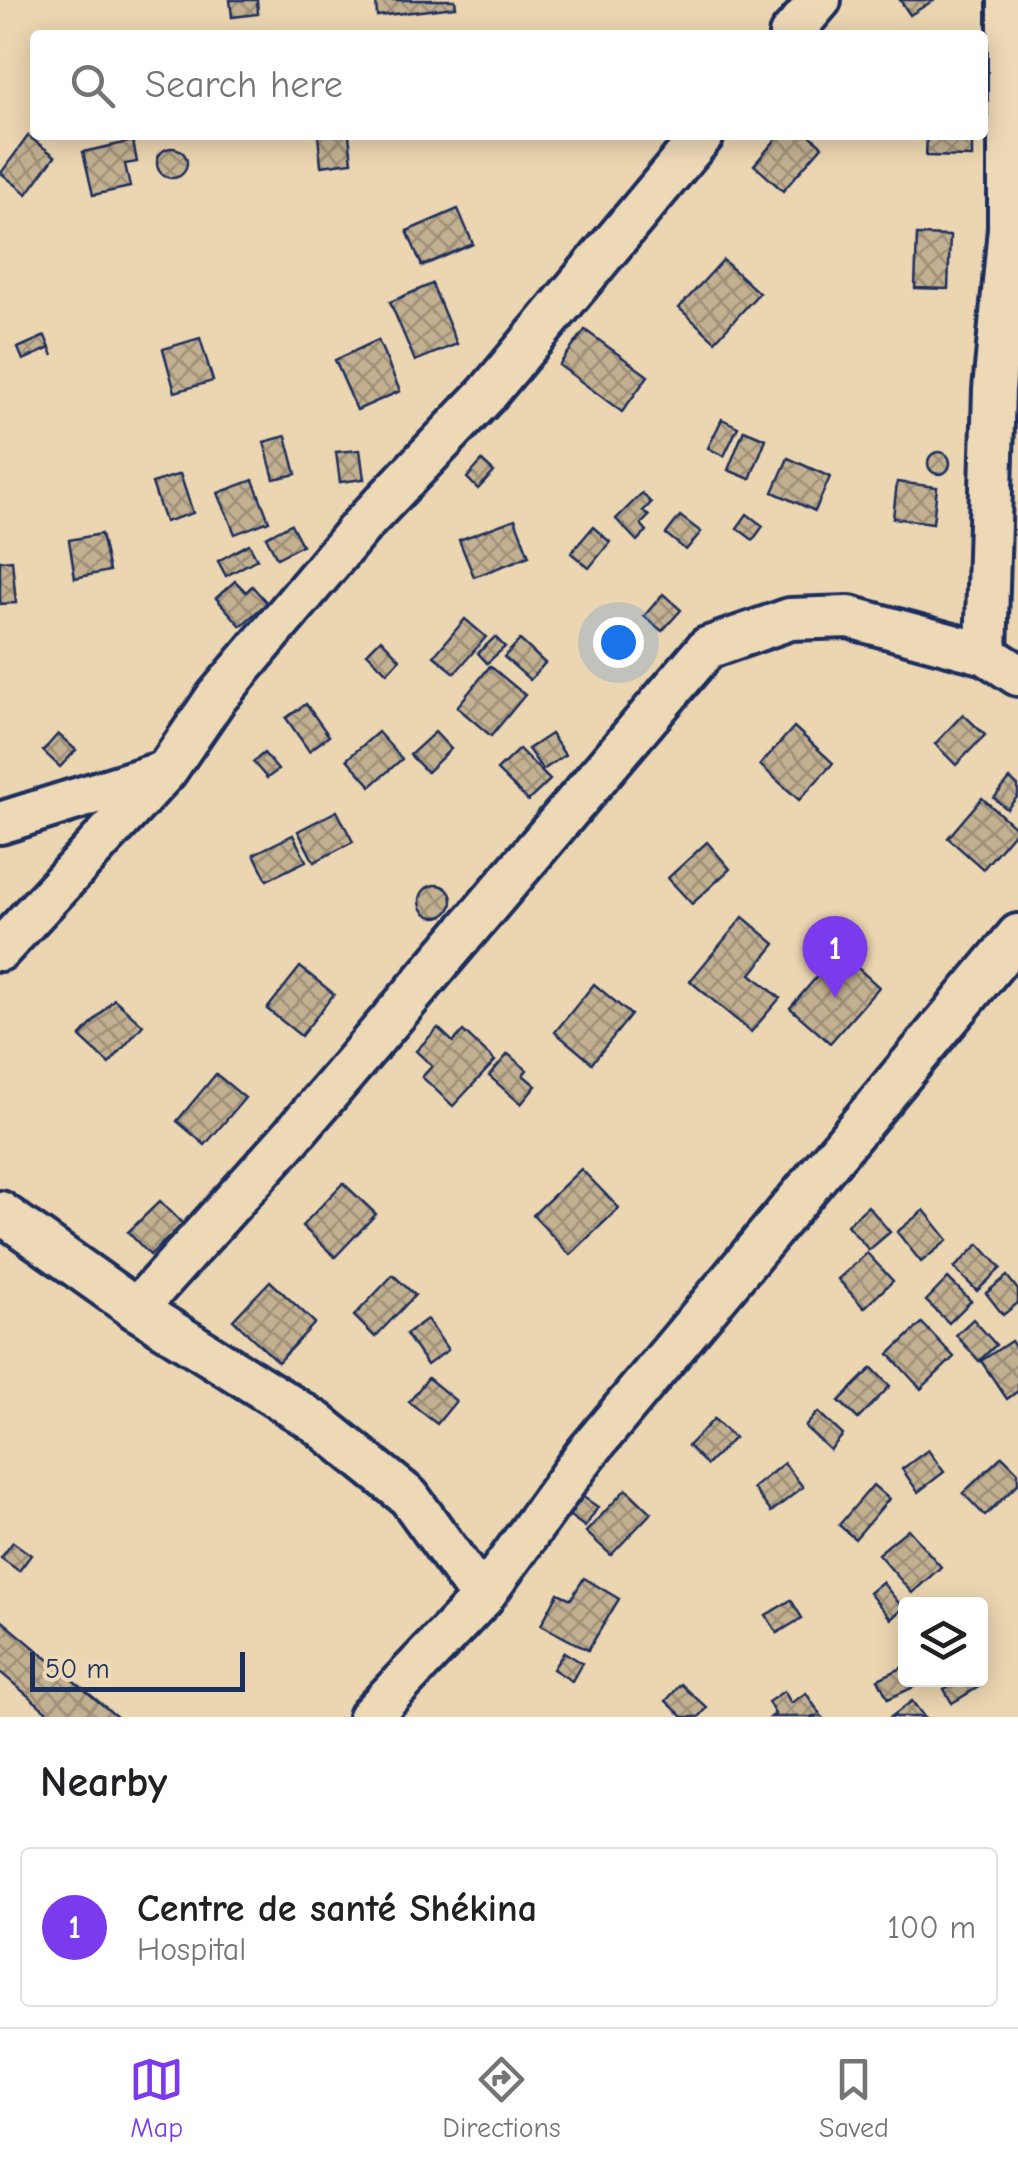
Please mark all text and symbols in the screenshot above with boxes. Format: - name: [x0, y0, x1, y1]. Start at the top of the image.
- search box: [30, 30, 988, 140]
- icon: search: [65, 58, 120, 113]
- text: Search here: [145, 63, 343, 107]
- your location: [593, 617, 644, 668]
- pin: 1: [802, 916, 868, 998]
- map controls: [898, 1597, 988, 1687]
- button: layers: [898, 1597, 988, 1687]
- scale bar: [30, 1647, 245, 1692]
- text: 50 m: [45, 1653, 110, 1685]
- text: Nearby: [40, 1758, 167, 1807]
- text: Centre de santé Shékina: [137, 1887, 537, 1931]
- text: 1: [68, 1909, 81, 1946]
- text: 100 m: [887, 1909, 976, 1946]
- text: Hospital: [137, 1931, 246, 1968]
- tab: Map: [129, 2052, 184, 2144]
- tab: Directions: [442, 2052, 561, 2144]
- tab: Saved: [819, 2052, 889, 2144]

